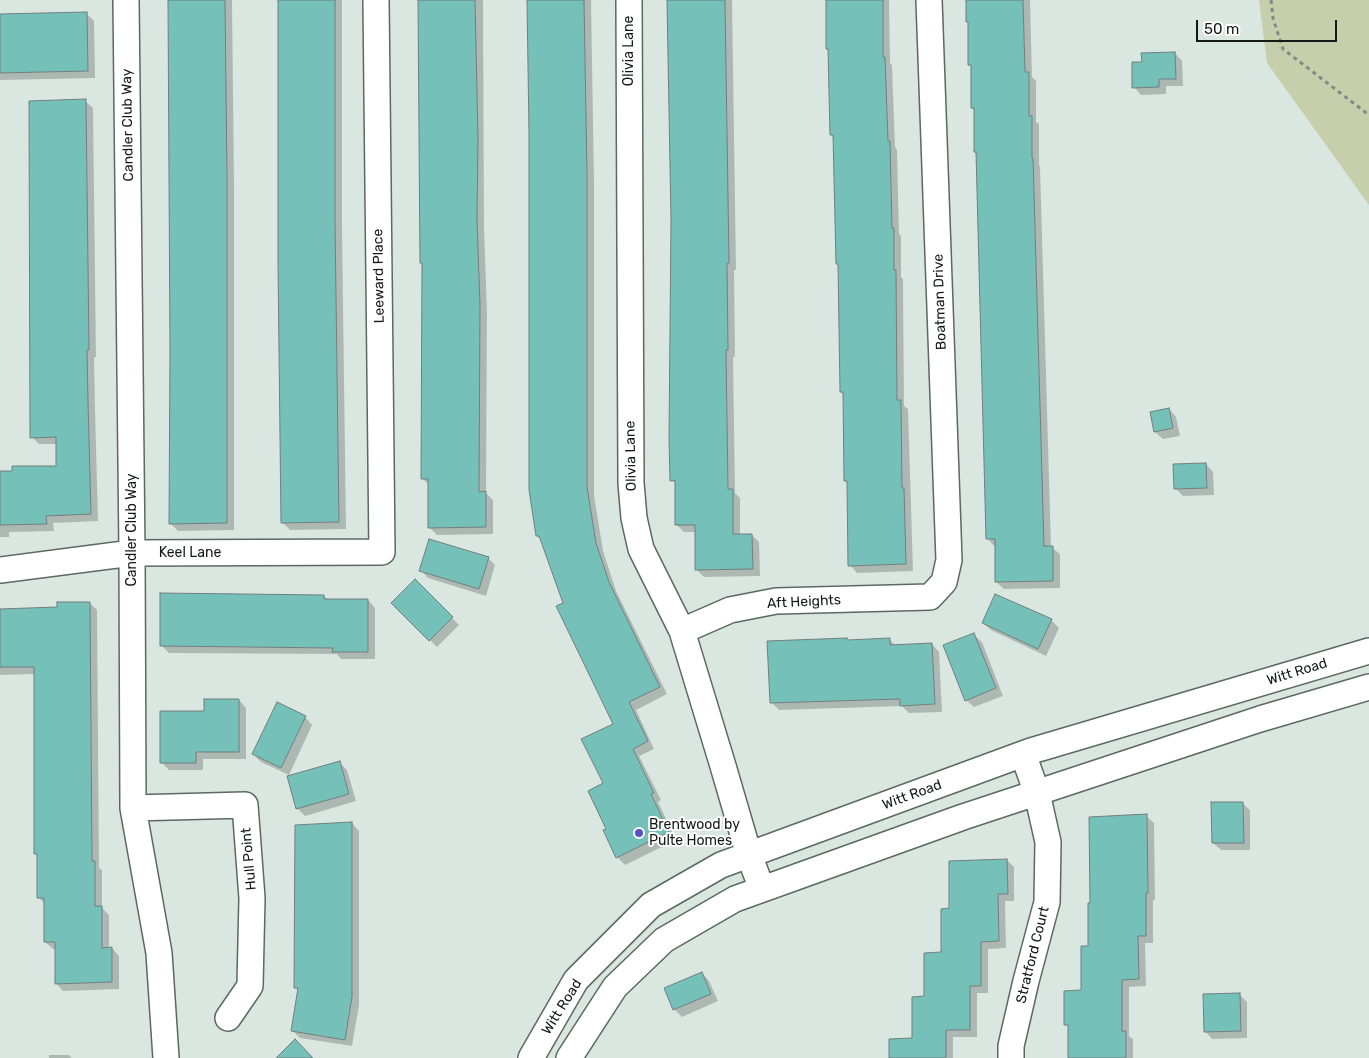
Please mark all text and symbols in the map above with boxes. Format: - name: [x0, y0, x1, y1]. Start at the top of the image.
- scale bar: [1199, 10, 1340, 42]
- street label: Olivia Lane: [621, 16, 637, 86]
- text: 50 m: [1204, 20, 1239, 38]
- street label: Candler Club Way: [119, 68, 137, 182]
- street label: Leeward Place: [370, 229, 388, 323]
- street label: Boatman Drive: [930, 254, 950, 350]
- street label: Olivia Lane: [622, 421, 640, 491]
- street label: Candler Club Way: [124, 474, 140, 586]
- street label: Keel Lane: [159, 545, 221, 561]
- street label: Aft Heights: [767, 592, 841, 612]
- street label: Witt Road: [1265, 655, 1329, 689]
- street label: Witt Road: [880, 776, 944, 814]
- place label: Brentwood by Pulte Homes: [649, 817, 740, 850]
- street label: Hull Point: [238, 827, 260, 891]
- marker: Brentwood by Pulte Homes: [633, 827, 645, 839]
- street label: Stratford Court: [1013, 905, 1053, 1005]
- street label: Witt Road: [538, 976, 586, 1038]

